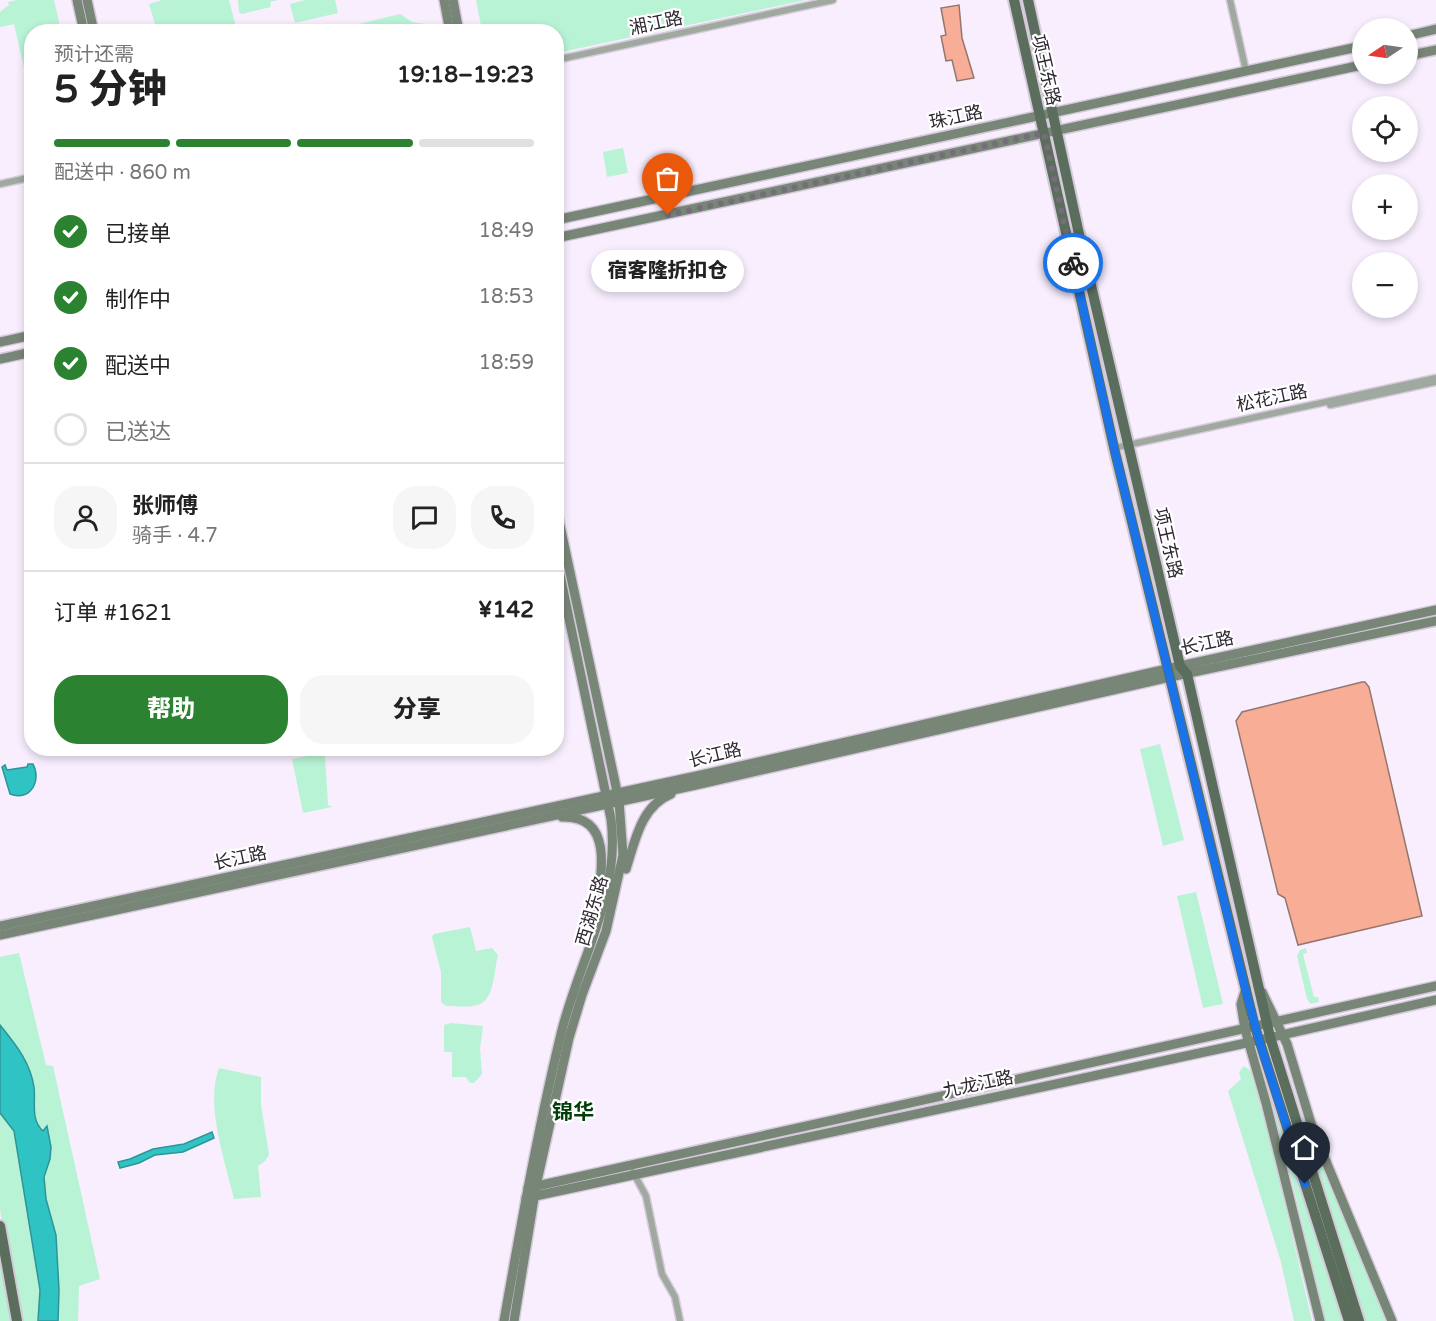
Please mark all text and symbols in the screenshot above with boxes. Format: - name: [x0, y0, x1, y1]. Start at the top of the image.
- street label: 湘江路: [627, 7, 685, 39]
- north arrow: [1352, 18, 1418, 84]
- map controls: [1352, 18, 1418, 318]
- street label: 项王东路: [1027, 32, 1065, 108]
- text: 预计还需: [54, 43, 134, 67]
- text: 19:18–19:23: [397, 62, 534, 88]
- text: 5 分钟: [54, 66, 167, 113]
- button: locate: [1352, 96, 1418, 162]
- street label: 珠江路: [927, 101, 985, 133]
- pin: [642, 153, 693, 215]
- text: 配送中 · 860 m: [54, 161, 191, 185]
- icon: bag: [651, 162, 684, 195]
- button: +: [1352, 174, 1418, 240]
- icon: check: [54, 215, 87, 248]
- text: 18:49: [479, 219, 534, 243]
- text: 已接单: [105, 221, 171, 247]
- courier: [1043, 233, 1103, 293]
- icon: bike: [1057, 247, 1090, 280]
- callout: 宿客隆折扣仓: [592, 251, 744, 293]
- button: −: [1352, 252, 1418, 318]
- text: 宿客隆折扣仓: [608, 259, 728, 283]
- icon: check: [54, 281, 87, 314]
- text: 18:53: [479, 285, 534, 309]
- text: 制作中: [105, 287, 171, 313]
- icon: check: [54, 347, 87, 380]
- text: 18:59: [479, 351, 534, 375]
- text: 配送中: [105, 353, 171, 379]
- street label: 松花江路: [1234, 380, 1310, 416]
- text: 已送达: [105, 419, 171, 445]
- button: person: [54, 486, 117, 549]
- button: chat: [393, 486, 456, 549]
- button: phone: [471, 486, 534, 549]
- text: 张师傅: [132, 493, 198, 519]
- street label: 项王东路: [1149, 505, 1187, 581]
- text: 骑手 · 4.7: [132, 524, 218, 548]
- text: ¥142: [478, 597, 534, 623]
- text: 订单 #1621: [54, 600, 172, 626]
- street label: 长江路: [1178, 627, 1236, 659]
- button: 帮助: [54, 675, 288, 744]
- button: 分享: [300, 675, 534, 744]
- street label: 长江路: [686, 738, 744, 772]
- street label: 长江路: [211, 842, 269, 874]
- street label: 西湖东路: [572, 873, 612, 949]
- street label: 九龙江路: [940, 1066, 1016, 1102]
- district label: 锦华: [552, 1100, 594, 1125]
- pin: [1279, 1122, 1330, 1184]
- icon: home: [1288, 1131, 1321, 1164]

